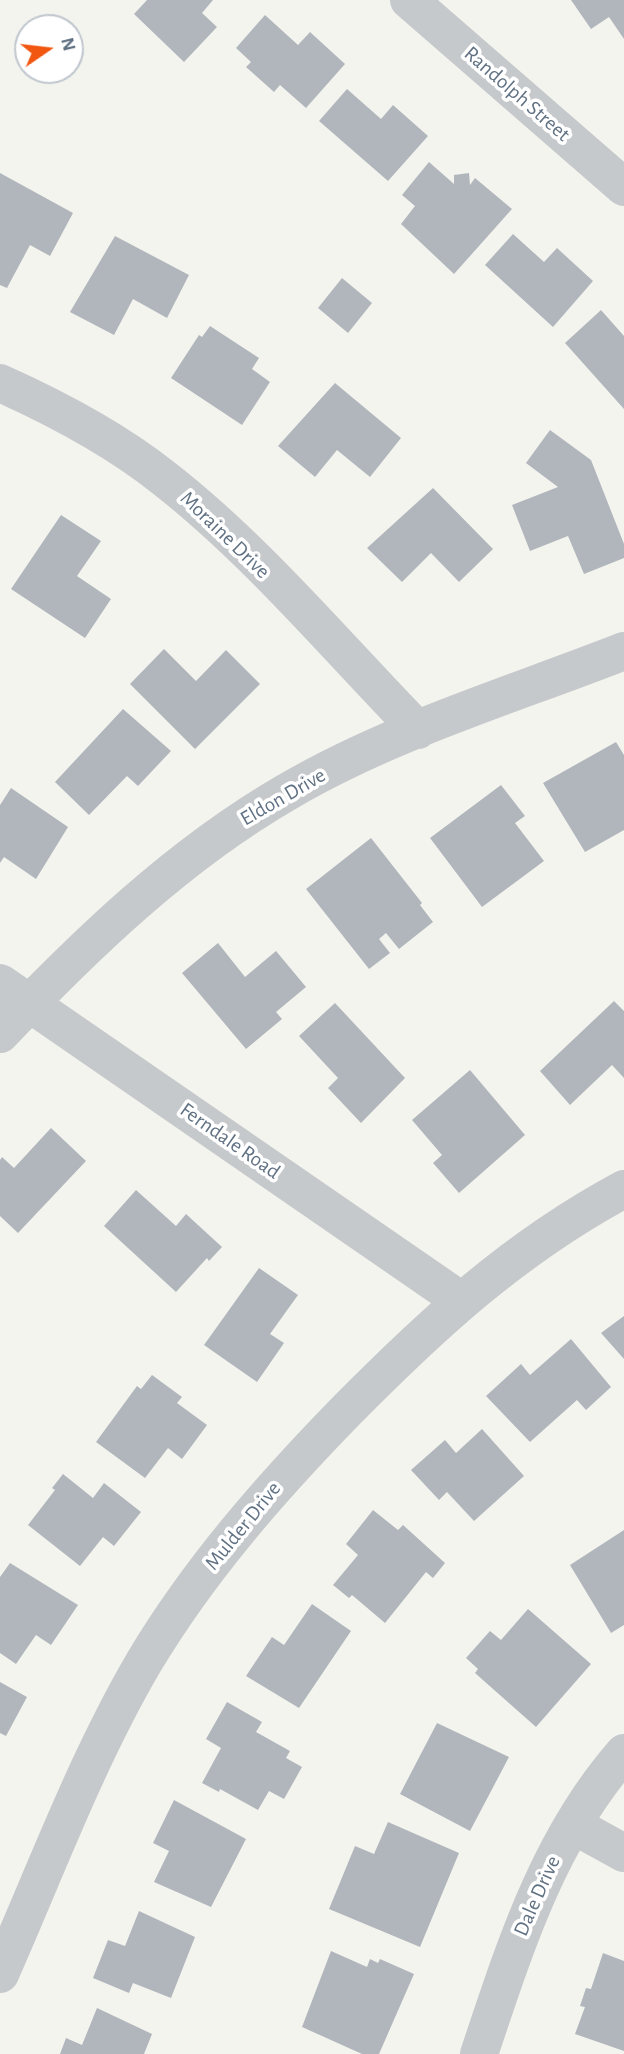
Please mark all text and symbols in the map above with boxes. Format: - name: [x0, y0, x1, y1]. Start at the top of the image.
- north arrow: [14, 14, 84, 84]
- text: N: [57, 36, 79, 53]
- street label: Randolph Street: [459, 41, 575, 147]
- street label: Moraine Drive: [175, 486, 275, 584]
- street label: Eldon Drive: [236, 763, 330, 831]
- street label: Ferndale Road: [175, 1097, 285, 1185]
- street label: Mulder Drive: [200, 1477, 286, 1575]
- street label: Dale Drive: [508, 1852, 566, 1940]

